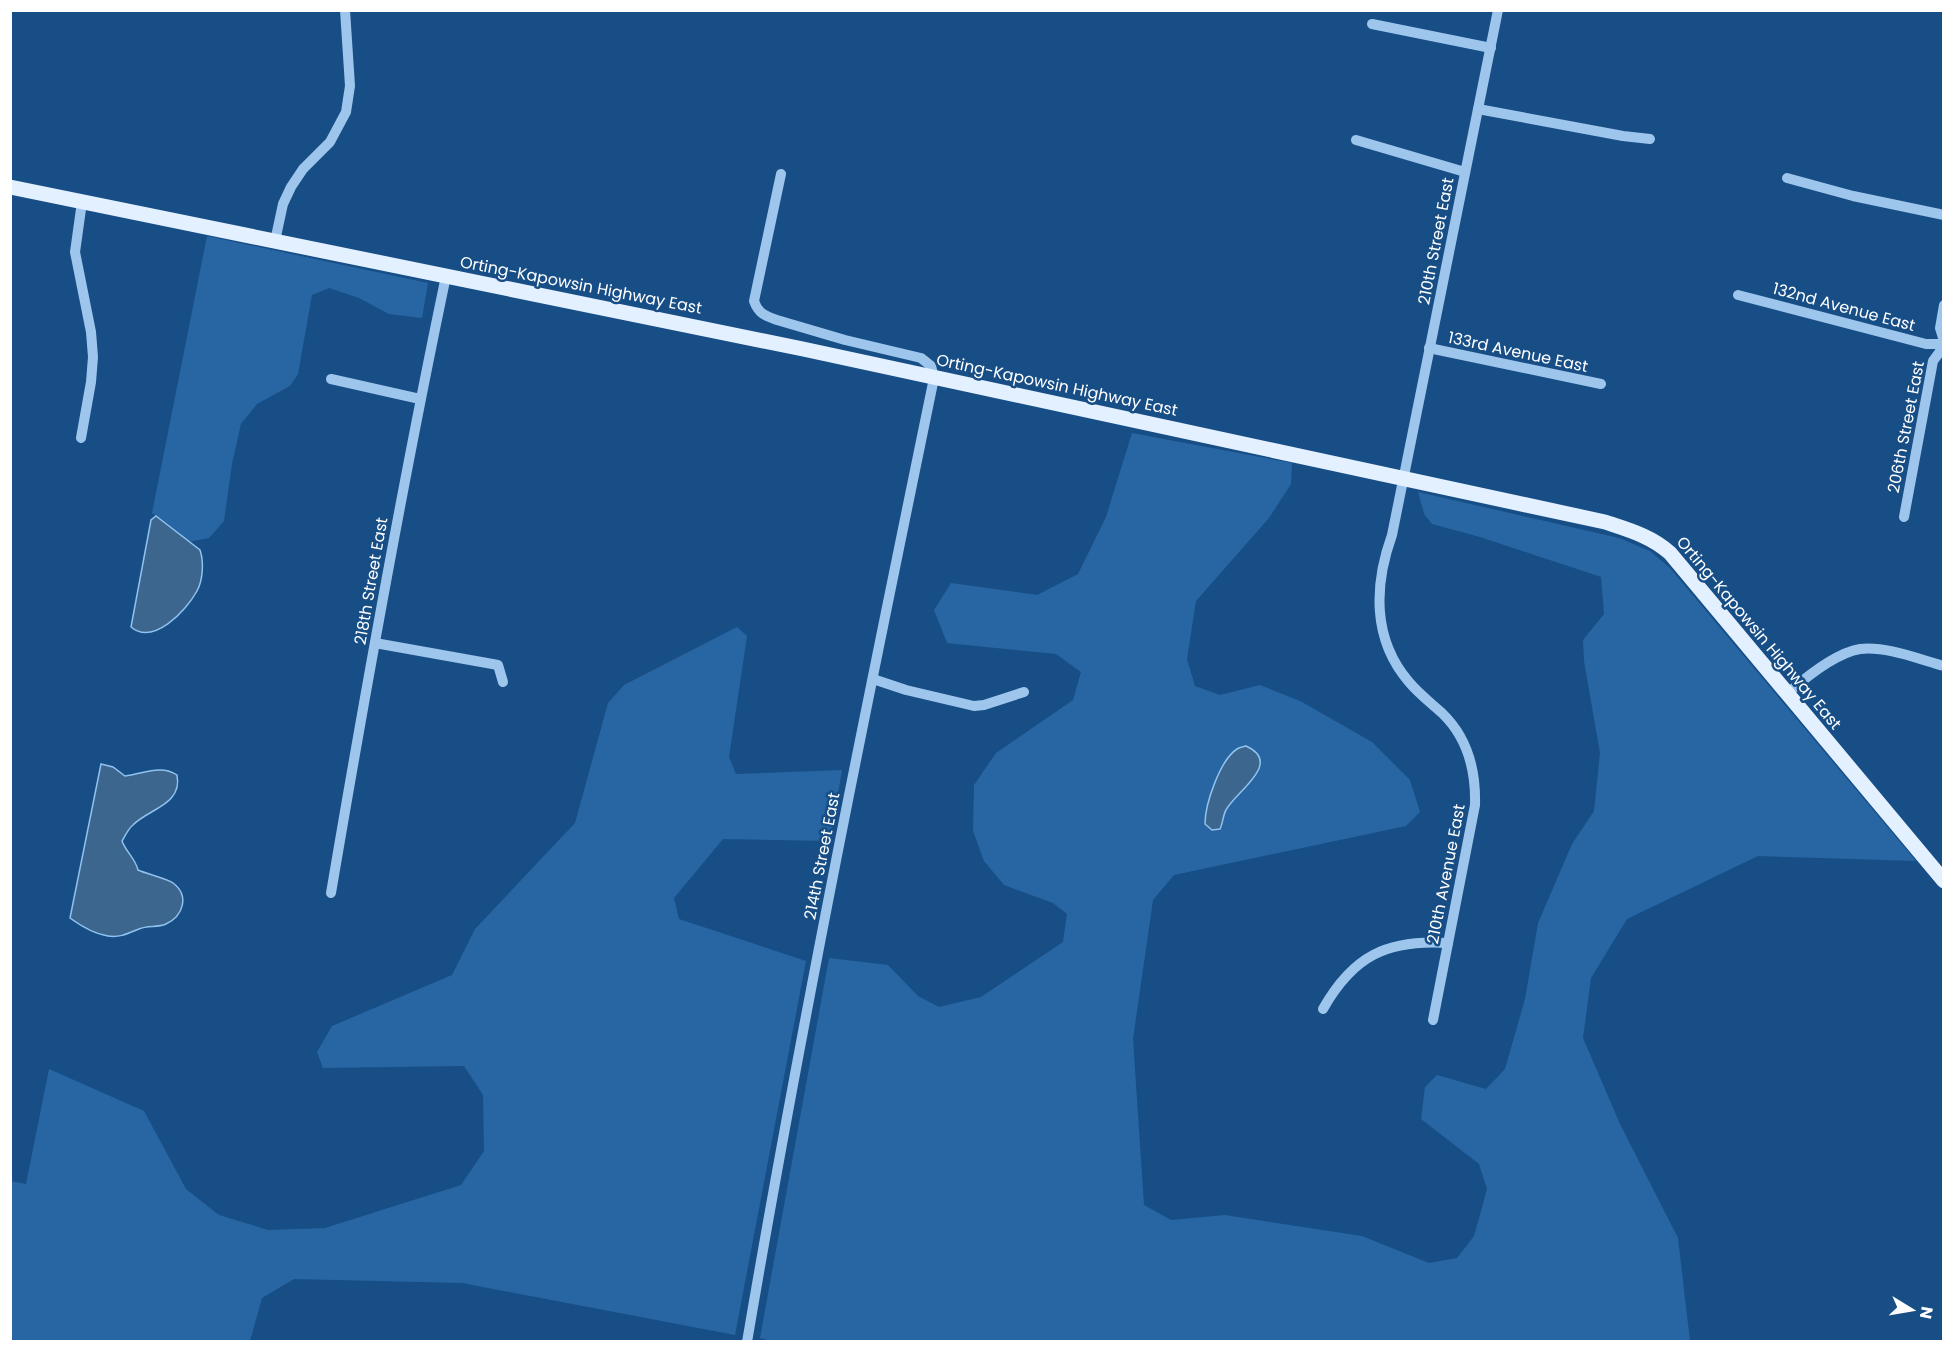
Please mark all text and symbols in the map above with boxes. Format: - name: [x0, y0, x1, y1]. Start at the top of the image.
- street label: 210th Street East: [1412, 175, 1460, 307]
- street label: Orting-Kapowsin Highway East: [458, 250, 704, 320]
- street label: 132nd Avenue East: [1770, 277, 1918, 337]
- street label: 133rd Avenue East: [1446, 326, 1590, 378]
- street label: Orting-Kapowsin Highway East: [934, 348, 1180, 422]
- street label: 206th Street East: [1882, 359, 1930, 495]
- street label: 218th Street East: [348, 515, 394, 647]
- street label: Orting-Kapowsin Highway East: [1671, 531, 1847, 735]
- street label: 214th Street East: [798, 790, 846, 922]
- street label: 210th Avenue East: [1421, 802, 1471, 946]
- north arrow: [1882, 1280, 1942, 1340]
- text: N: [1914, 1305, 1939, 1321]

